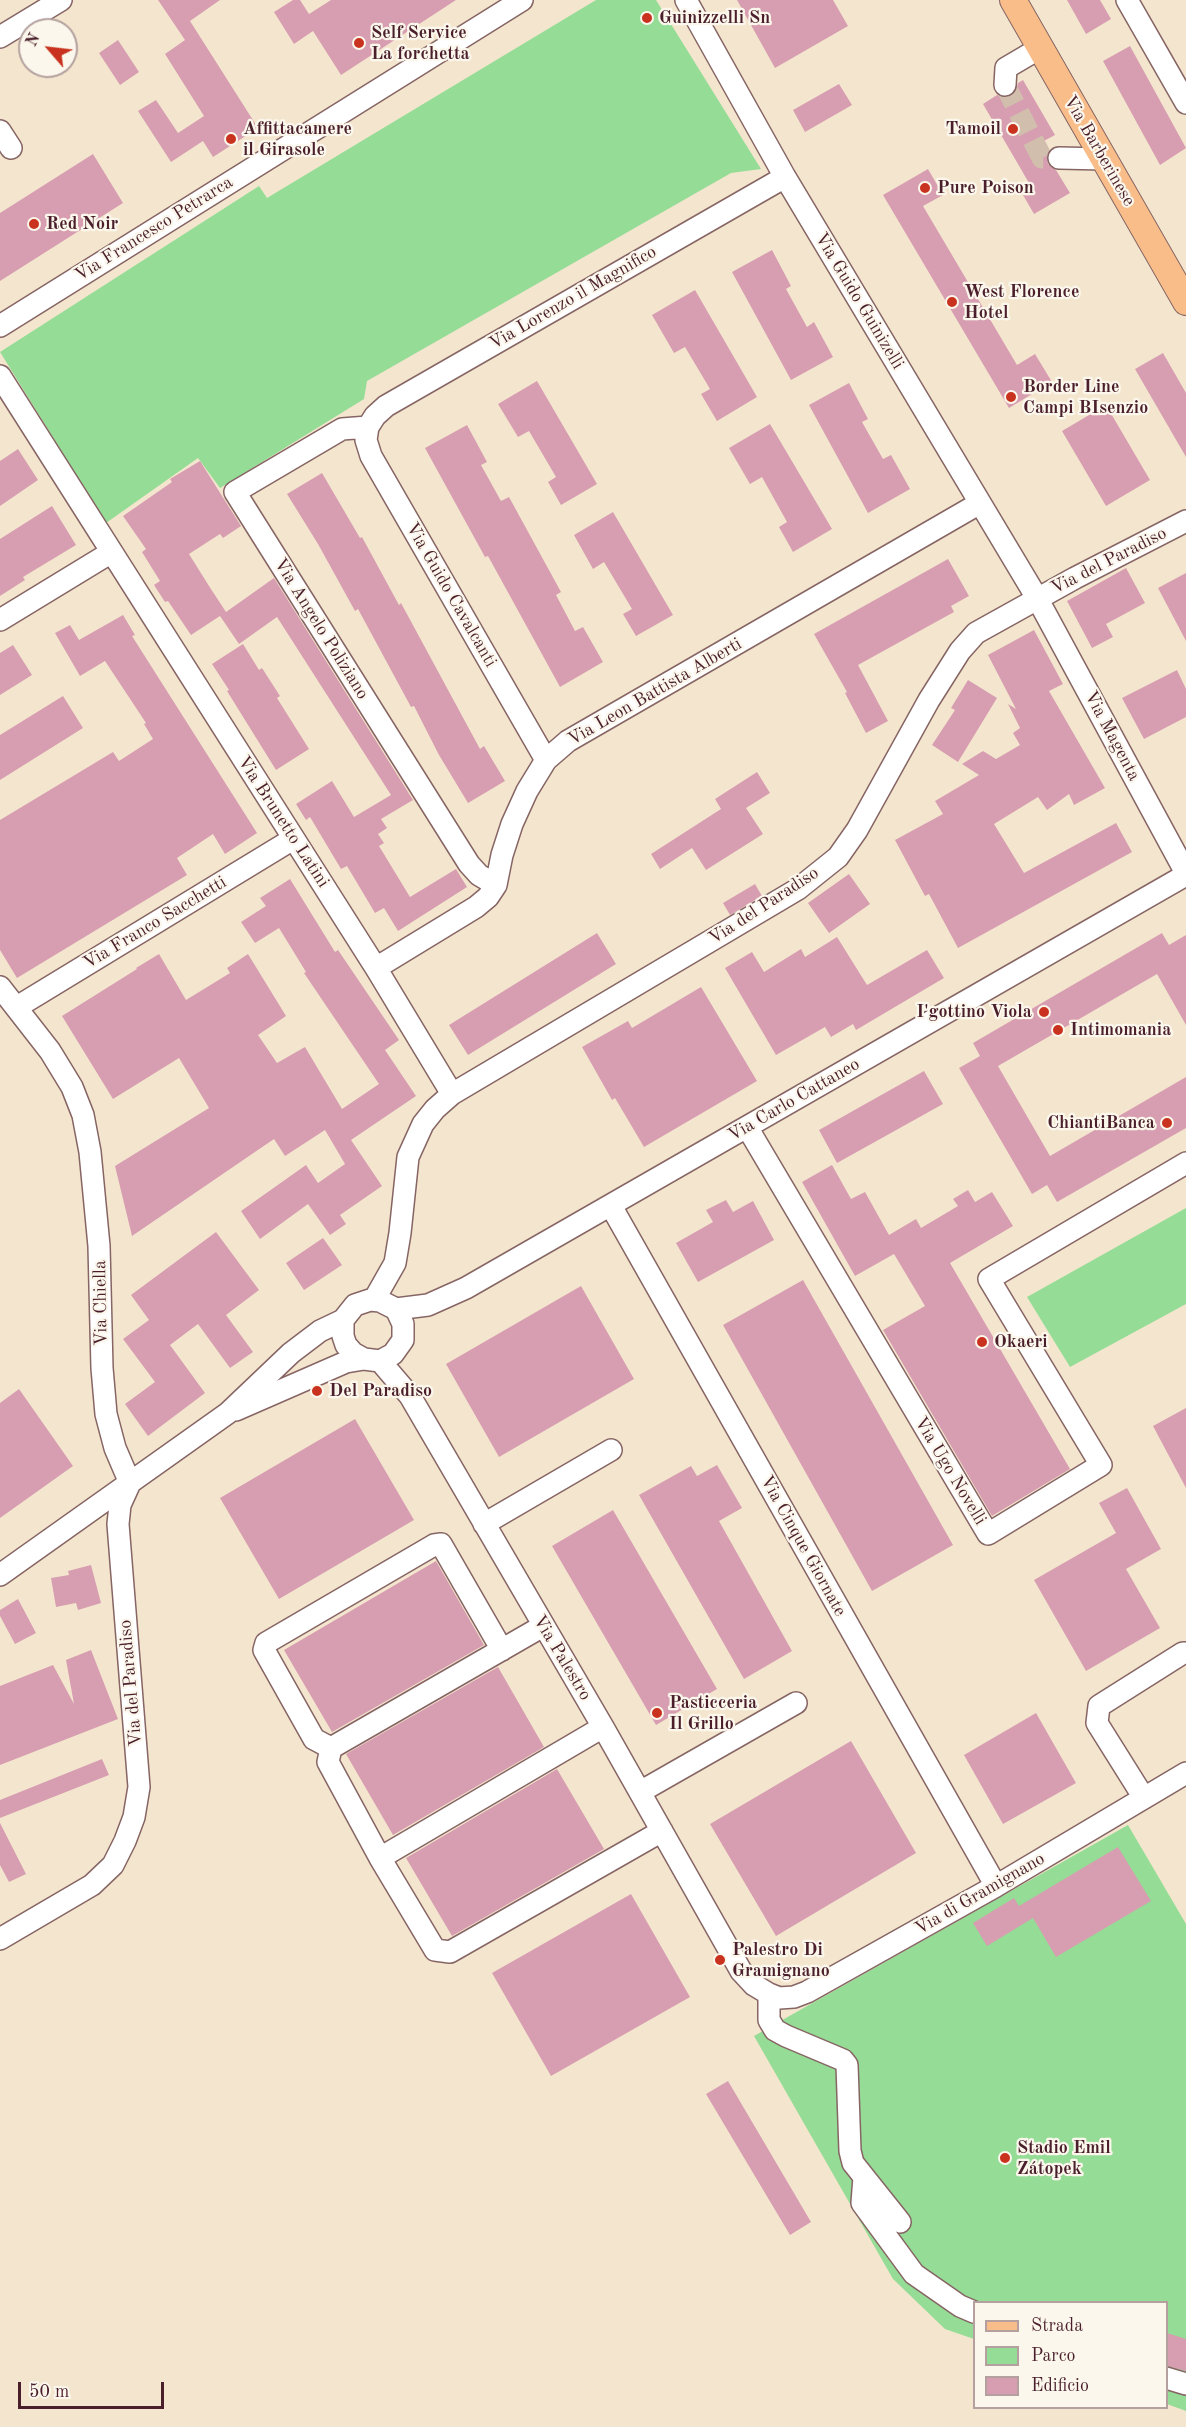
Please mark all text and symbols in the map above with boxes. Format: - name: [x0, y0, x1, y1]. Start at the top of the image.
- place label: Guinizzelli Sn: [659, 7, 770, 29]
- marker: Guinizzelli Sn: [640, 11, 654, 25]
- north arrow: [18, 18, 78, 78]
- place label: Self Service La forchetta: [371, 22, 470, 64]
- text: N: [24, 31, 44, 50]
- marker: Self Service La forchetta: [352, 36, 366, 50]
- street label: Via Barberinese: [1059, 92, 1139, 210]
- place label: Affittacamere il Girasole: [243, 118, 352, 160]
- place label: Tamoil: [946, 118, 1001, 140]
- marker: Tamoil: [1006, 122, 1020, 136]
- marker: Affittacamere il Girasole: [224, 132, 238, 146]
- street label: Via Francesco Petrarca: [71, 172, 237, 286]
- place label: Pure Poison: [937, 177, 1034, 199]
- marker: Pure Poison: [918, 181, 932, 195]
- place label: Red Noir: [46, 213, 118, 235]
- marker: Red Noir: [27, 217, 41, 231]
- street label: Via Guido Guinizelli: [810, 229, 908, 373]
- street label: Via Lorenzo il Magnifico: [486, 241, 660, 355]
- place label: West Florence Hotel: [964, 281, 1079, 324]
- marker: West Florence Hotel: [945, 295, 959, 309]
- place label: Border Line Campi BIsenzio: [1023, 376, 1148, 418]
- marker: Border Line Campi BIsenzio: [1004, 390, 1018, 404]
- street label: Via Guido Cavalcanti: [401, 519, 501, 671]
- street label: Via del Paradiso: [1047, 523, 1171, 599]
- street label: Via Angelo Poliziano: [269, 554, 373, 704]
- street label: Via Leon Battista Alberti: [564, 633, 746, 751]
- street label: Via Magenta: [1079, 687, 1145, 785]
- street label: Via Brunetto Latini: [232, 752, 334, 892]
- street label: Via del Paradiso: [705, 862, 823, 950]
- street label: Via Franco Sacchetti: [80, 872, 230, 974]
- place label: I'gottino Viola: [916, 1001, 1032, 1023]
- marker: I'gottino Viola: [1037, 1005, 1051, 1019]
- place label: Intimomania: [1070, 1019, 1171, 1041]
- marker: Intimomania: [1051, 1023, 1065, 1037]
- street label: Via Carlo Cattaneo: [724, 1054, 864, 1146]
- place label: ChiantiBanca: [1047, 1112, 1155, 1134]
- marker: ChiantiBanca: [1160, 1116, 1174, 1130]
- street label: Via Chiella: [89, 1260, 113, 1346]
- place label: Okaeri: [994, 1331, 1048, 1353]
- marker: Okaeri: [975, 1335, 989, 1349]
- place label: Del Paradiso: [329, 1380, 432, 1402]
- marker: Del Paradiso: [310, 1384, 324, 1398]
- street label: Via Ugo Novelli: [909, 1413, 991, 1529]
- street label: Via Cinque Giornate: [755, 1472, 851, 1620]
- street label: Via Palestro: [528, 1611, 596, 1705]
- street label: Via del Paradiso: [115, 1619, 147, 1747]
- place label: Pasticceria Il Grillo: [669, 1692, 757, 1734]
- marker: Pasticceria Il Grillo: [650, 1706, 664, 1720]
- street label: Via di Gramignano: [911, 1848, 1049, 1940]
- place label: Palestro Di Gramignano: [732, 1939, 830, 1982]
- marker: Palestro Di Gramignano: [713, 1953, 727, 1967]
- place label: Stadio Emil Zátopek: [1017, 2137, 1111, 2180]
- marker: Stadio Emil Zátopek: [998, 2151, 1012, 2165]
- legend: [973, 2301, 1168, 2409]
- text: Strada: [1031, 2317, 1083, 2335]
- text: Parco: [1031, 2347, 1076, 2365]
- scale bar: [21, 2370, 166, 2408]
- text: Edificio: [1031, 2377, 1089, 2395]
- text: 50 m: [29, 2383, 69, 2401]

